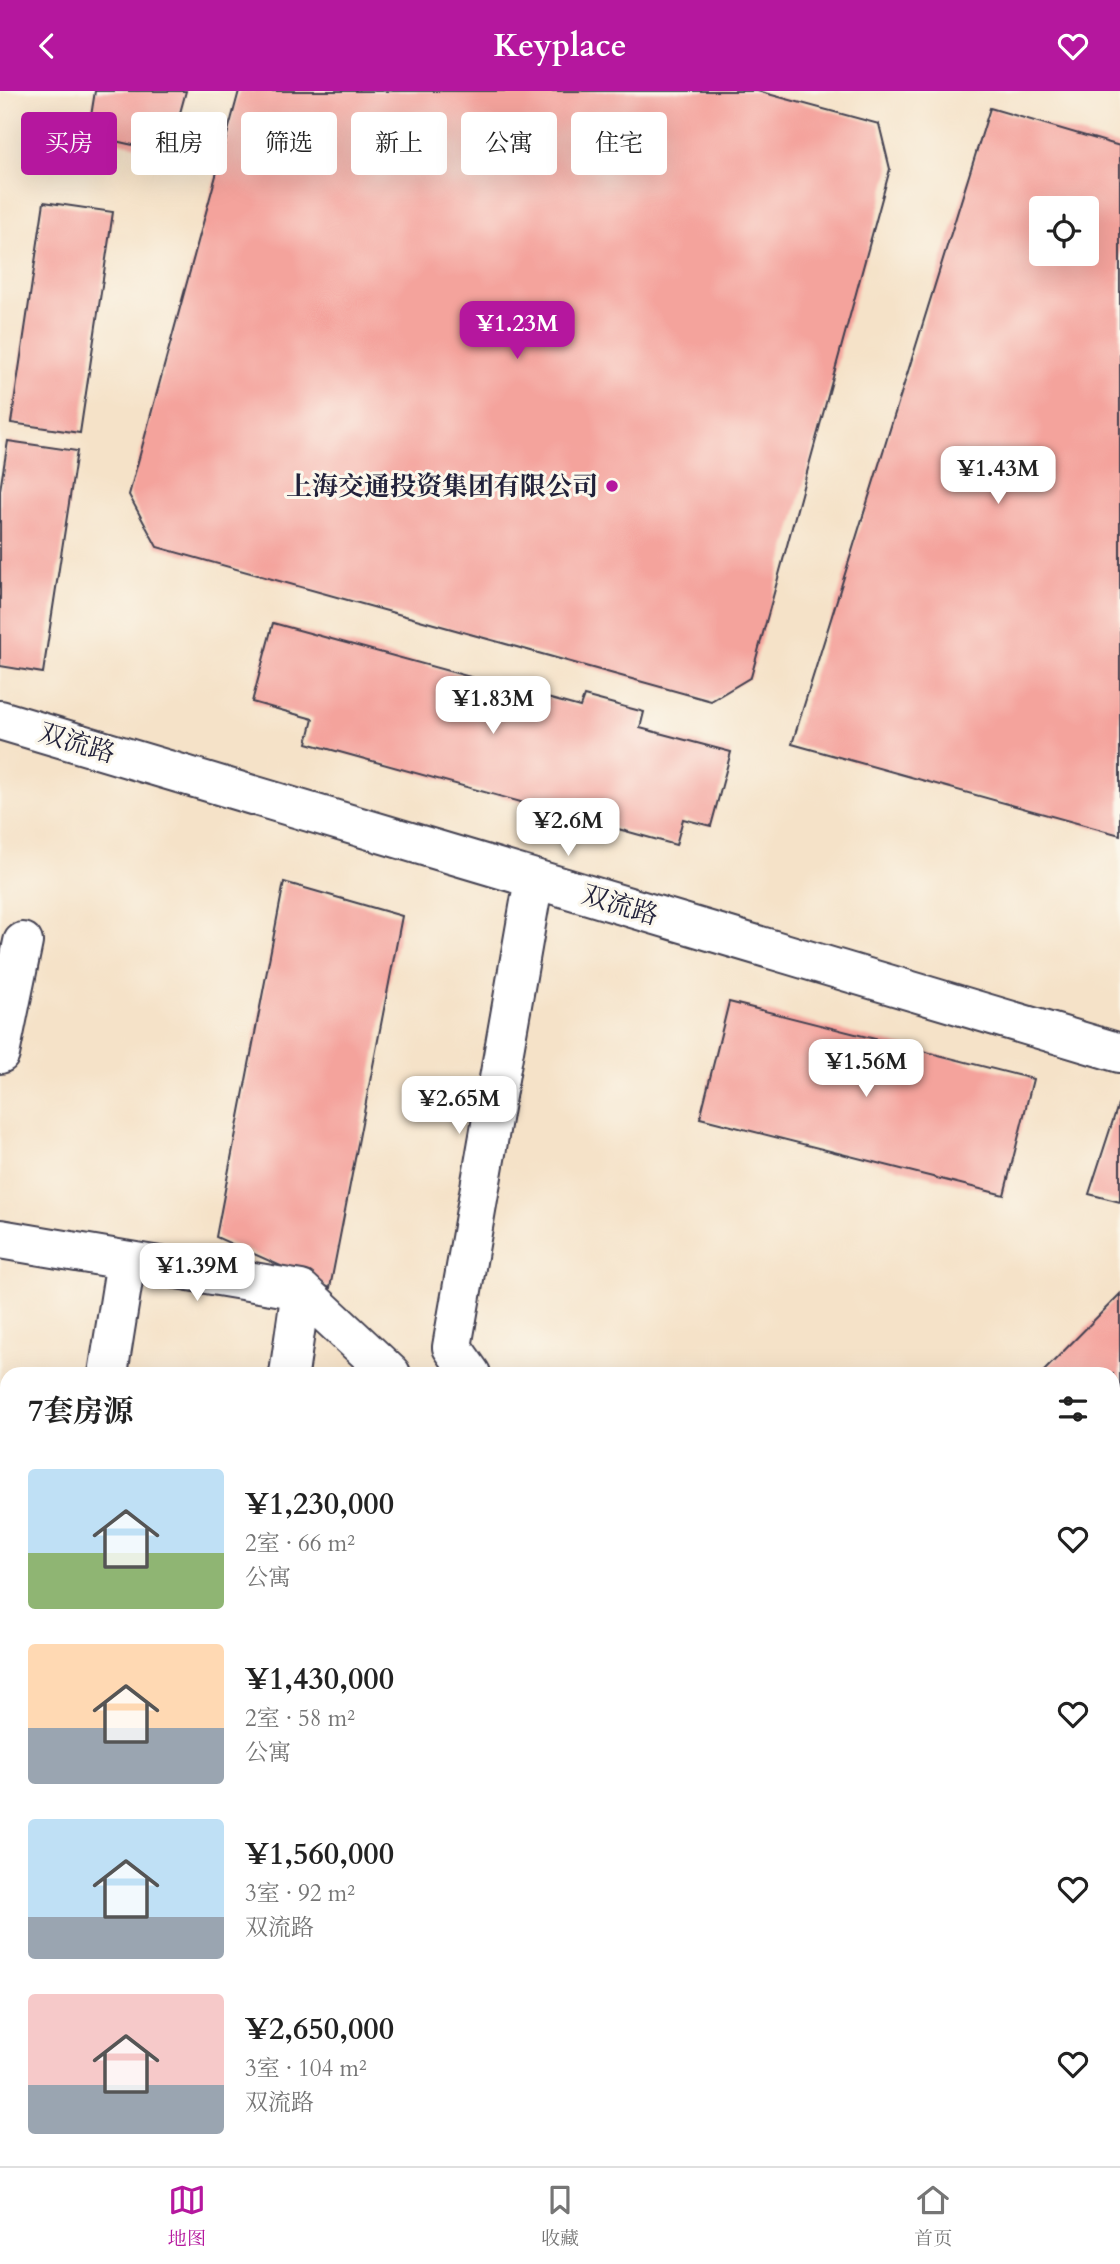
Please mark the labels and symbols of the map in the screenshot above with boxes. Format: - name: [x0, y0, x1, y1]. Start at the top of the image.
- pin: ¥1.23M: [460, 301, 574, 361]
- pin: ¥1.43M: [941, 447, 1055, 506]
- place label: 上海交通投资集团有限公司: [286, 469, 598, 504]
- marker: 上海交通投资集团有限公司: [604, 478, 620, 494]
- pin: ¥1.83M: [436, 677, 550, 736]
- street label: 双流路: [35, 715, 119, 771]
- pin: ¥2.6M: [519, 799, 617, 858]
- street label: 双流路: [578, 877, 662, 933]
- pin: ¥1.56M: [809, 1039, 923, 1099]
- pin: ¥2.65M: [402, 1077, 516, 1136]
- pin: ¥1.39M: [140, 1243, 254, 1303]

